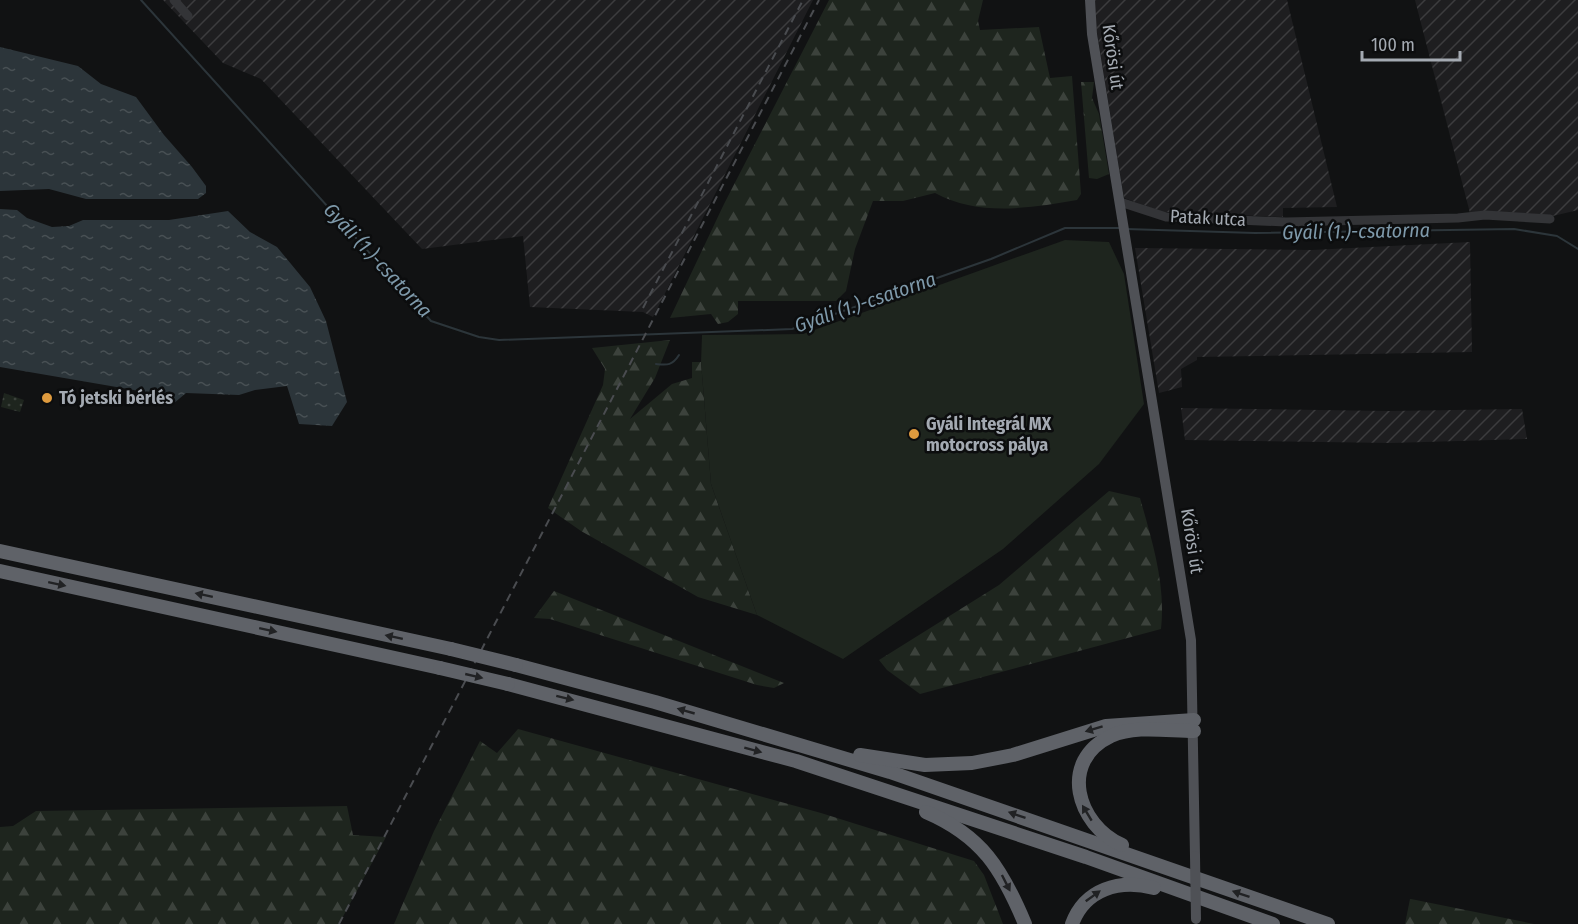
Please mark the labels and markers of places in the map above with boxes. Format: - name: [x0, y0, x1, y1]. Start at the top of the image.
- place label: Tó jetski bérlés: [59, 387, 173, 409]
- marker: Tó jetski bérlés: [40, 391, 54, 405]
- place label: Gyáli Integrál MX motocross pálya: [926, 413, 1052, 456]
- marker: Gyáli Integrál MX motocross pálya: [907, 427, 921, 441]

